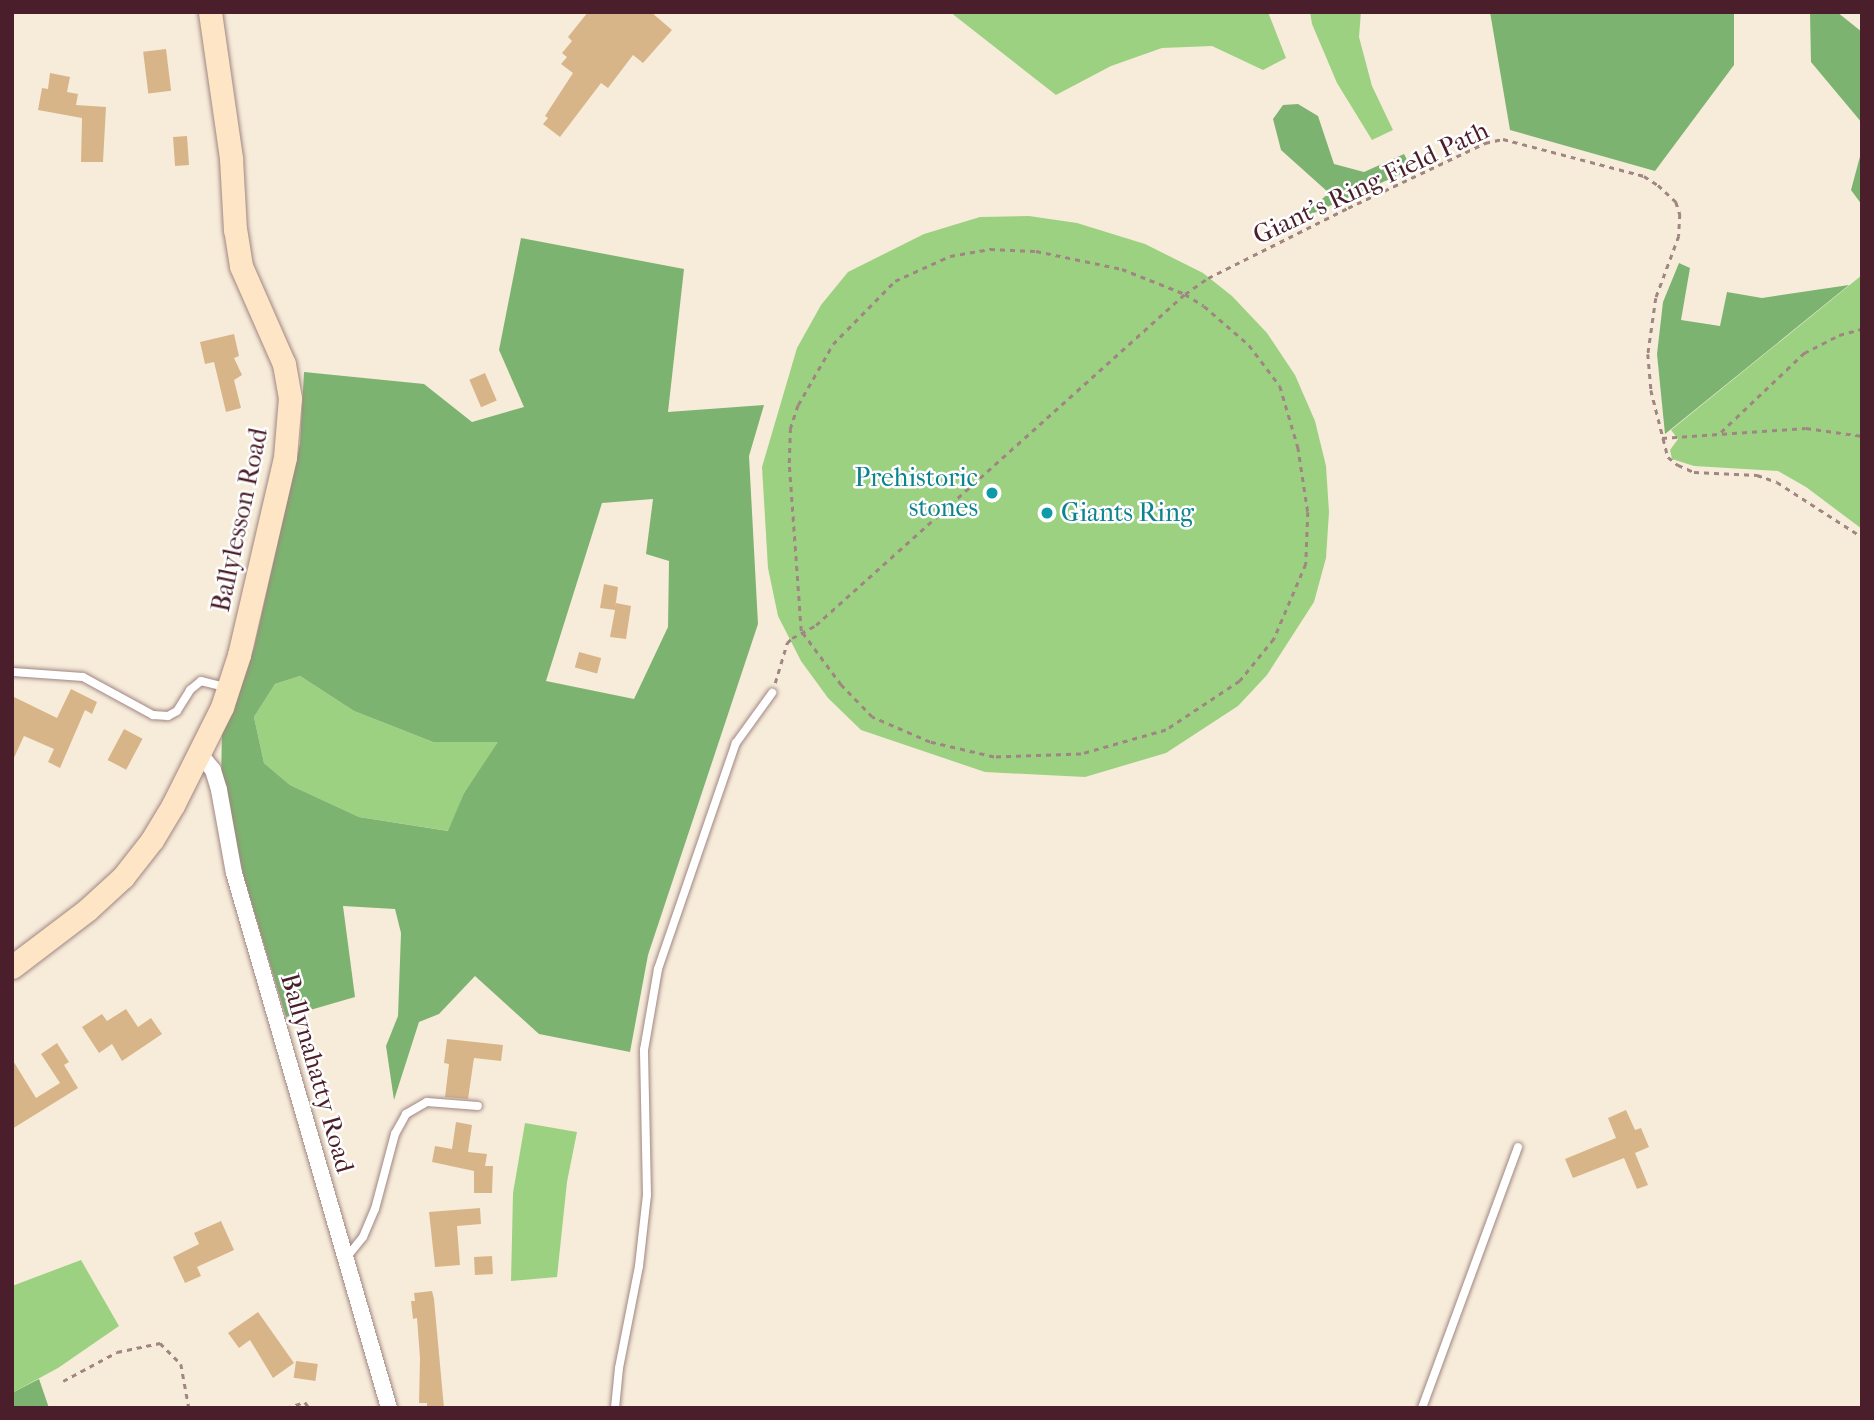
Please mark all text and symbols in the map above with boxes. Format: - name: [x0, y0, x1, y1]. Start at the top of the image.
- street label: Giant's Ring Field Path: [1248, 115, 1494, 251]
- street label: Ballylesson Road: [205, 425, 275, 615]
- place label: Prehistoric stones: [854, 462, 978, 524]
- marker: Prehistoric stones: [984, 485, 1000, 501]
- place label: Giants Ring: [1061, 497, 1194, 529]
- marker: Giants Ring: [1039, 505, 1055, 521]
- street label: Ballynahatty Road: [274, 970, 360, 1176]

